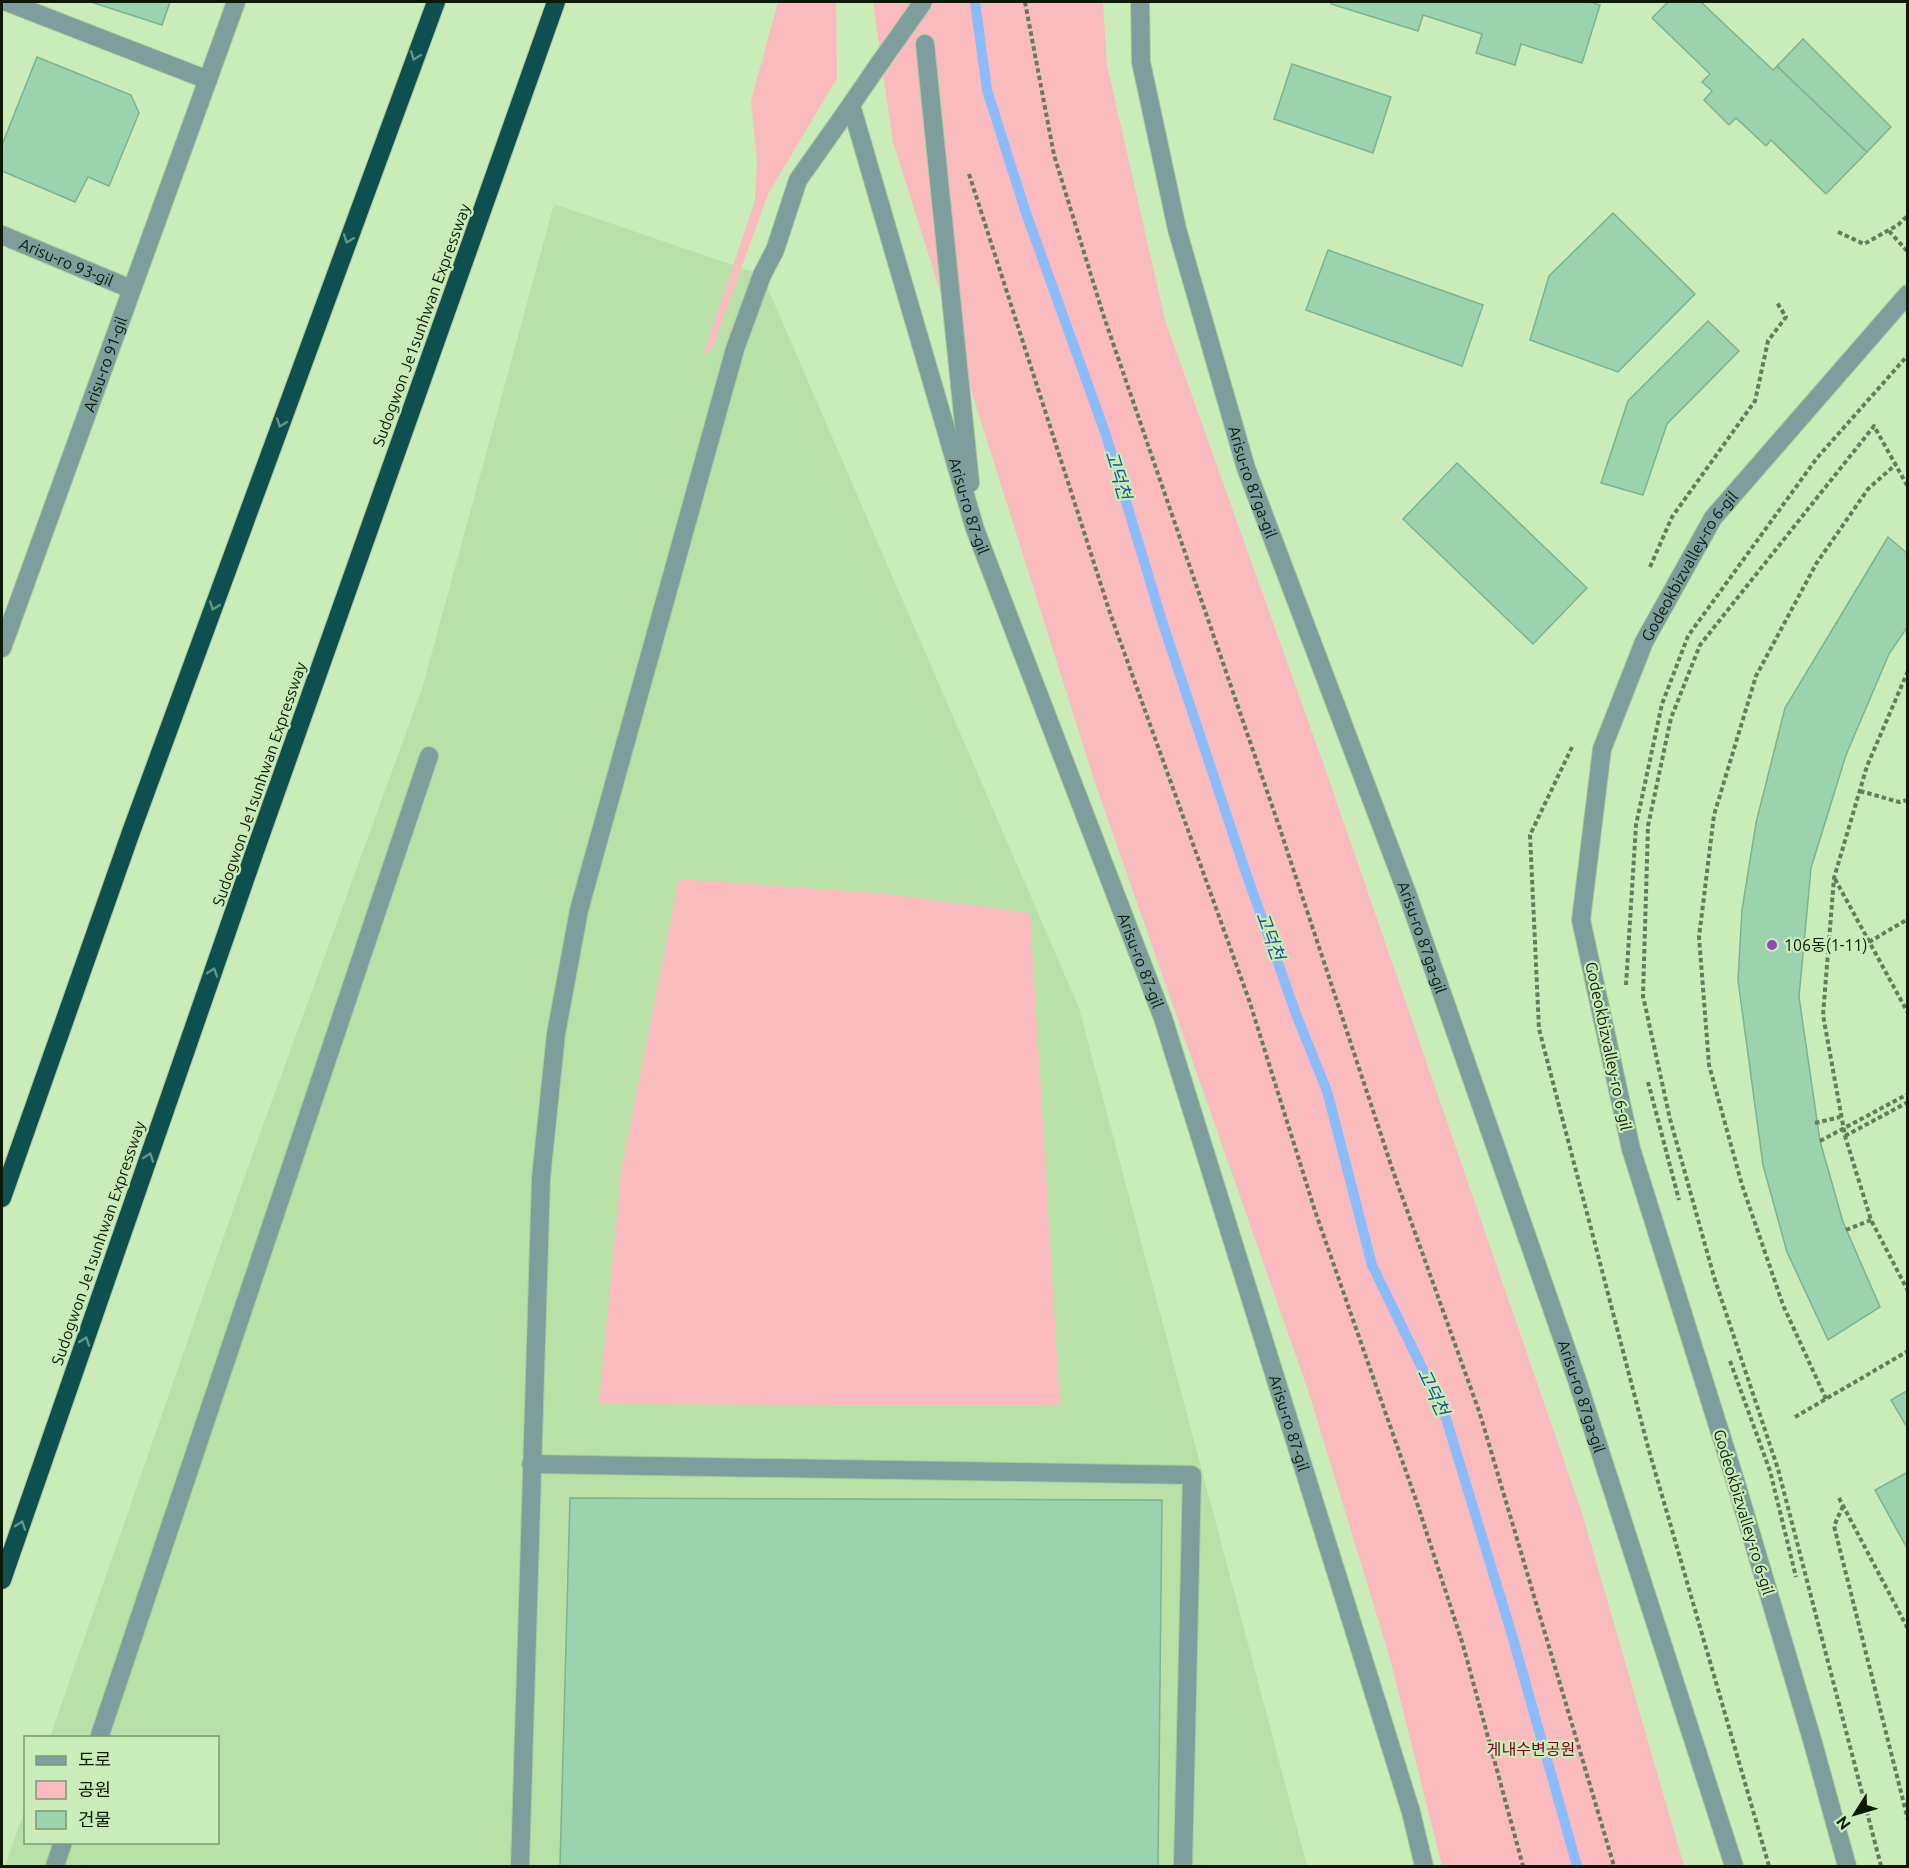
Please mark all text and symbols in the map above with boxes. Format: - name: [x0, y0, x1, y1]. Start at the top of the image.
- one-way arrow: [410, 51, 423, 61]
- street label: Sudogwon Je1sunhwan Expressway: [369, 201, 474, 449]
- street label: Arisu-ro 93-gil: [17, 234, 116, 290]
- one-way arrow: [343, 234, 356, 244]
- street label: Arisu-ro 91-gil: [79, 314, 130, 414]
- one-way arrow: [276, 416, 288, 427]
- street label: Arisu-ro 87ga-gil: [1225, 424, 1281, 541]
- water label: 고덕천: [1102, 448, 1136, 504]
- street label: Arisu-ro 87-gil: [946, 456, 993, 557]
- street label: Godeokbizvalley-ro 6-gil: [1637, 488, 1741, 644]
- one-way arrow: [209, 599, 221, 610]
- street label: Sudogwon Je1sunhwan Expressway: [209, 659, 309, 908]
- street label: Arisu-ro 87ga-gil: [1394, 879, 1450, 996]
- water label: 고덕천: [1253, 909, 1290, 965]
- street label: Arisu-ro 87-gil: [1114, 910, 1167, 1010]
- place label: 106동(1-11): [1784, 936, 1868, 955]
- marker: 106동(1-11): [1765, 938, 1779, 952]
- street label: Godeokbizvalley-ro 6-gil: [1582, 960, 1636, 1132]
- one-way arrow: [205, 967, 218, 978]
- street label: Sudogwon Je1sunhwan Expressway: [48, 1118, 148, 1367]
- one-way arrow: [141, 1152, 154, 1162]
- one-way arrow: [77, 1336, 90, 1347]
- street label: Arisu-ro 87ga-gil: [1555, 1338, 1609, 1455]
- water label: 고덕천: [1414, 1365, 1454, 1421]
- street label: Arisu-ro 87-gil: [1266, 1372, 1313, 1474]
- street label: Godeokbizvalley-ro 6-gil: [1710, 1427, 1778, 1597]
- one-way arrow: [13, 1520, 26, 1531]
- legend: [24, 1736, 219, 1844]
- park label: 게내수변공원: [1487, 1740, 1575, 1758]
- text: 도로: [78, 1749, 111, 1769]
- text: 공원: [78, 1779, 111, 1799]
- north arrow: [1825, 1784, 1885, 1844]
- text: 건물: [78, 1809, 111, 1829]
- text: N: [1832, 1813, 1854, 1833]

